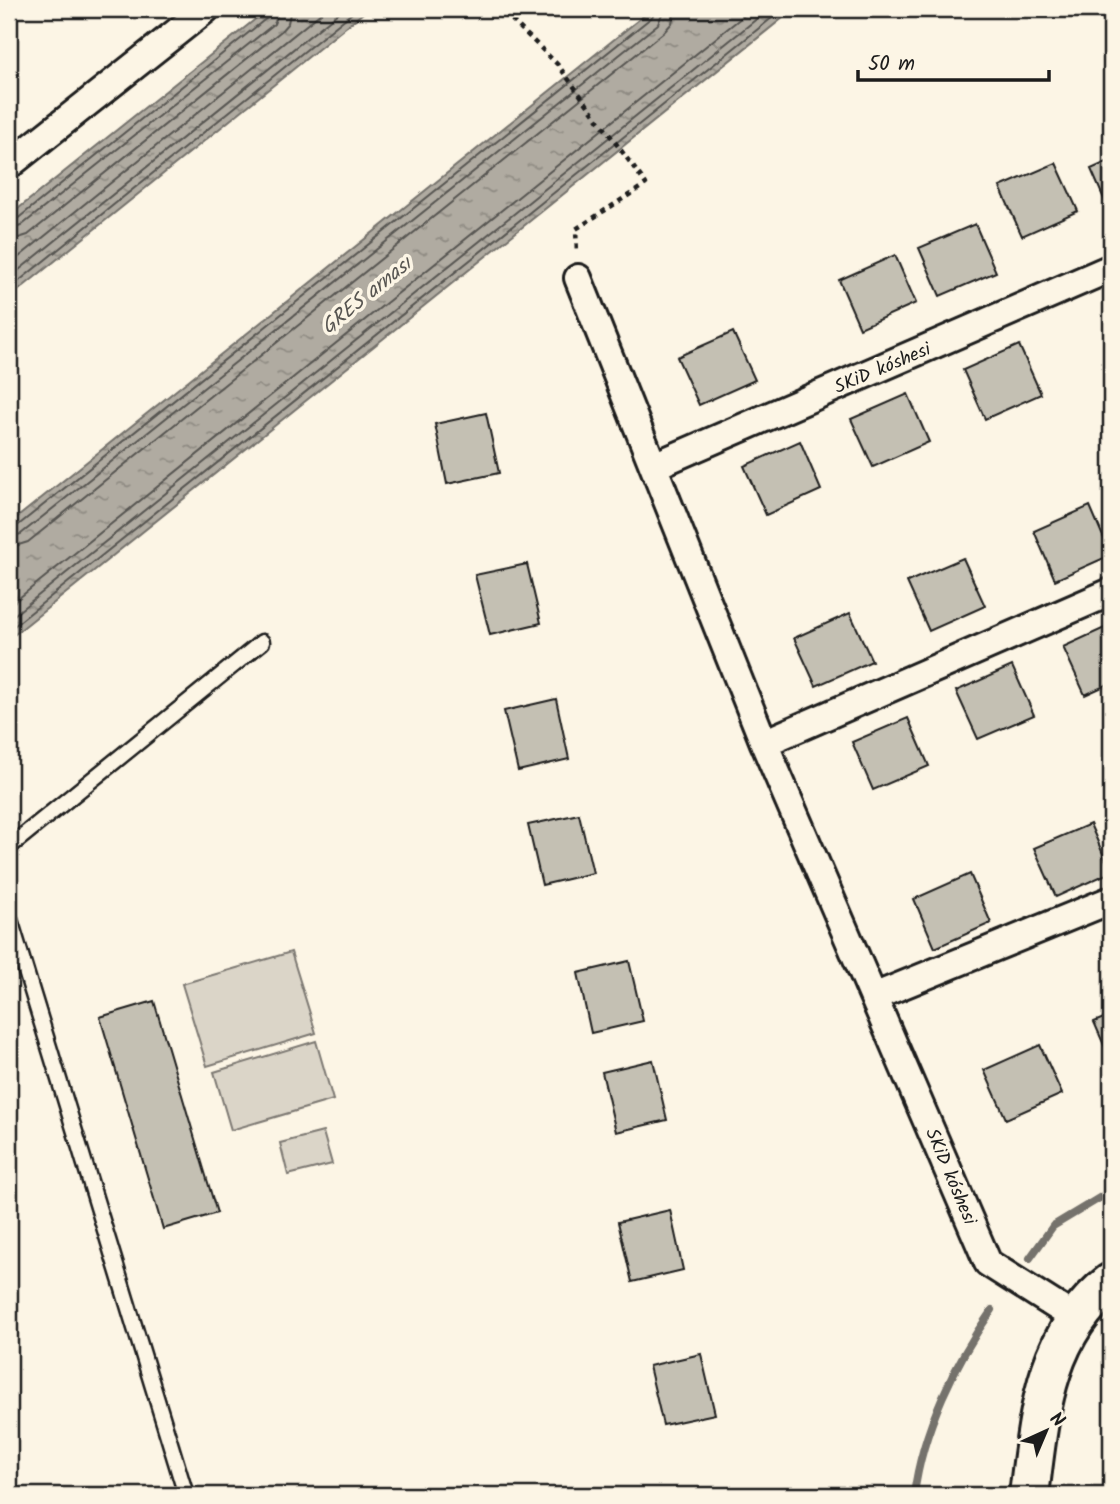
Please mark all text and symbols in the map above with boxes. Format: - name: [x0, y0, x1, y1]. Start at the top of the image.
- scale bar: [858, 38, 1048, 82]
- text: 50 m: [868, 48, 915, 81]
- water label: GRES arnası: [314, 248, 421, 343]
- street label: SKiD kóshesi: [830, 334, 937, 403]
- street label: SKiD kóshesi: [916, 1124, 985, 1231]
- north arrow: [1012, 1396, 1082, 1466]
- text: N: [1042, 1405, 1071, 1435]

